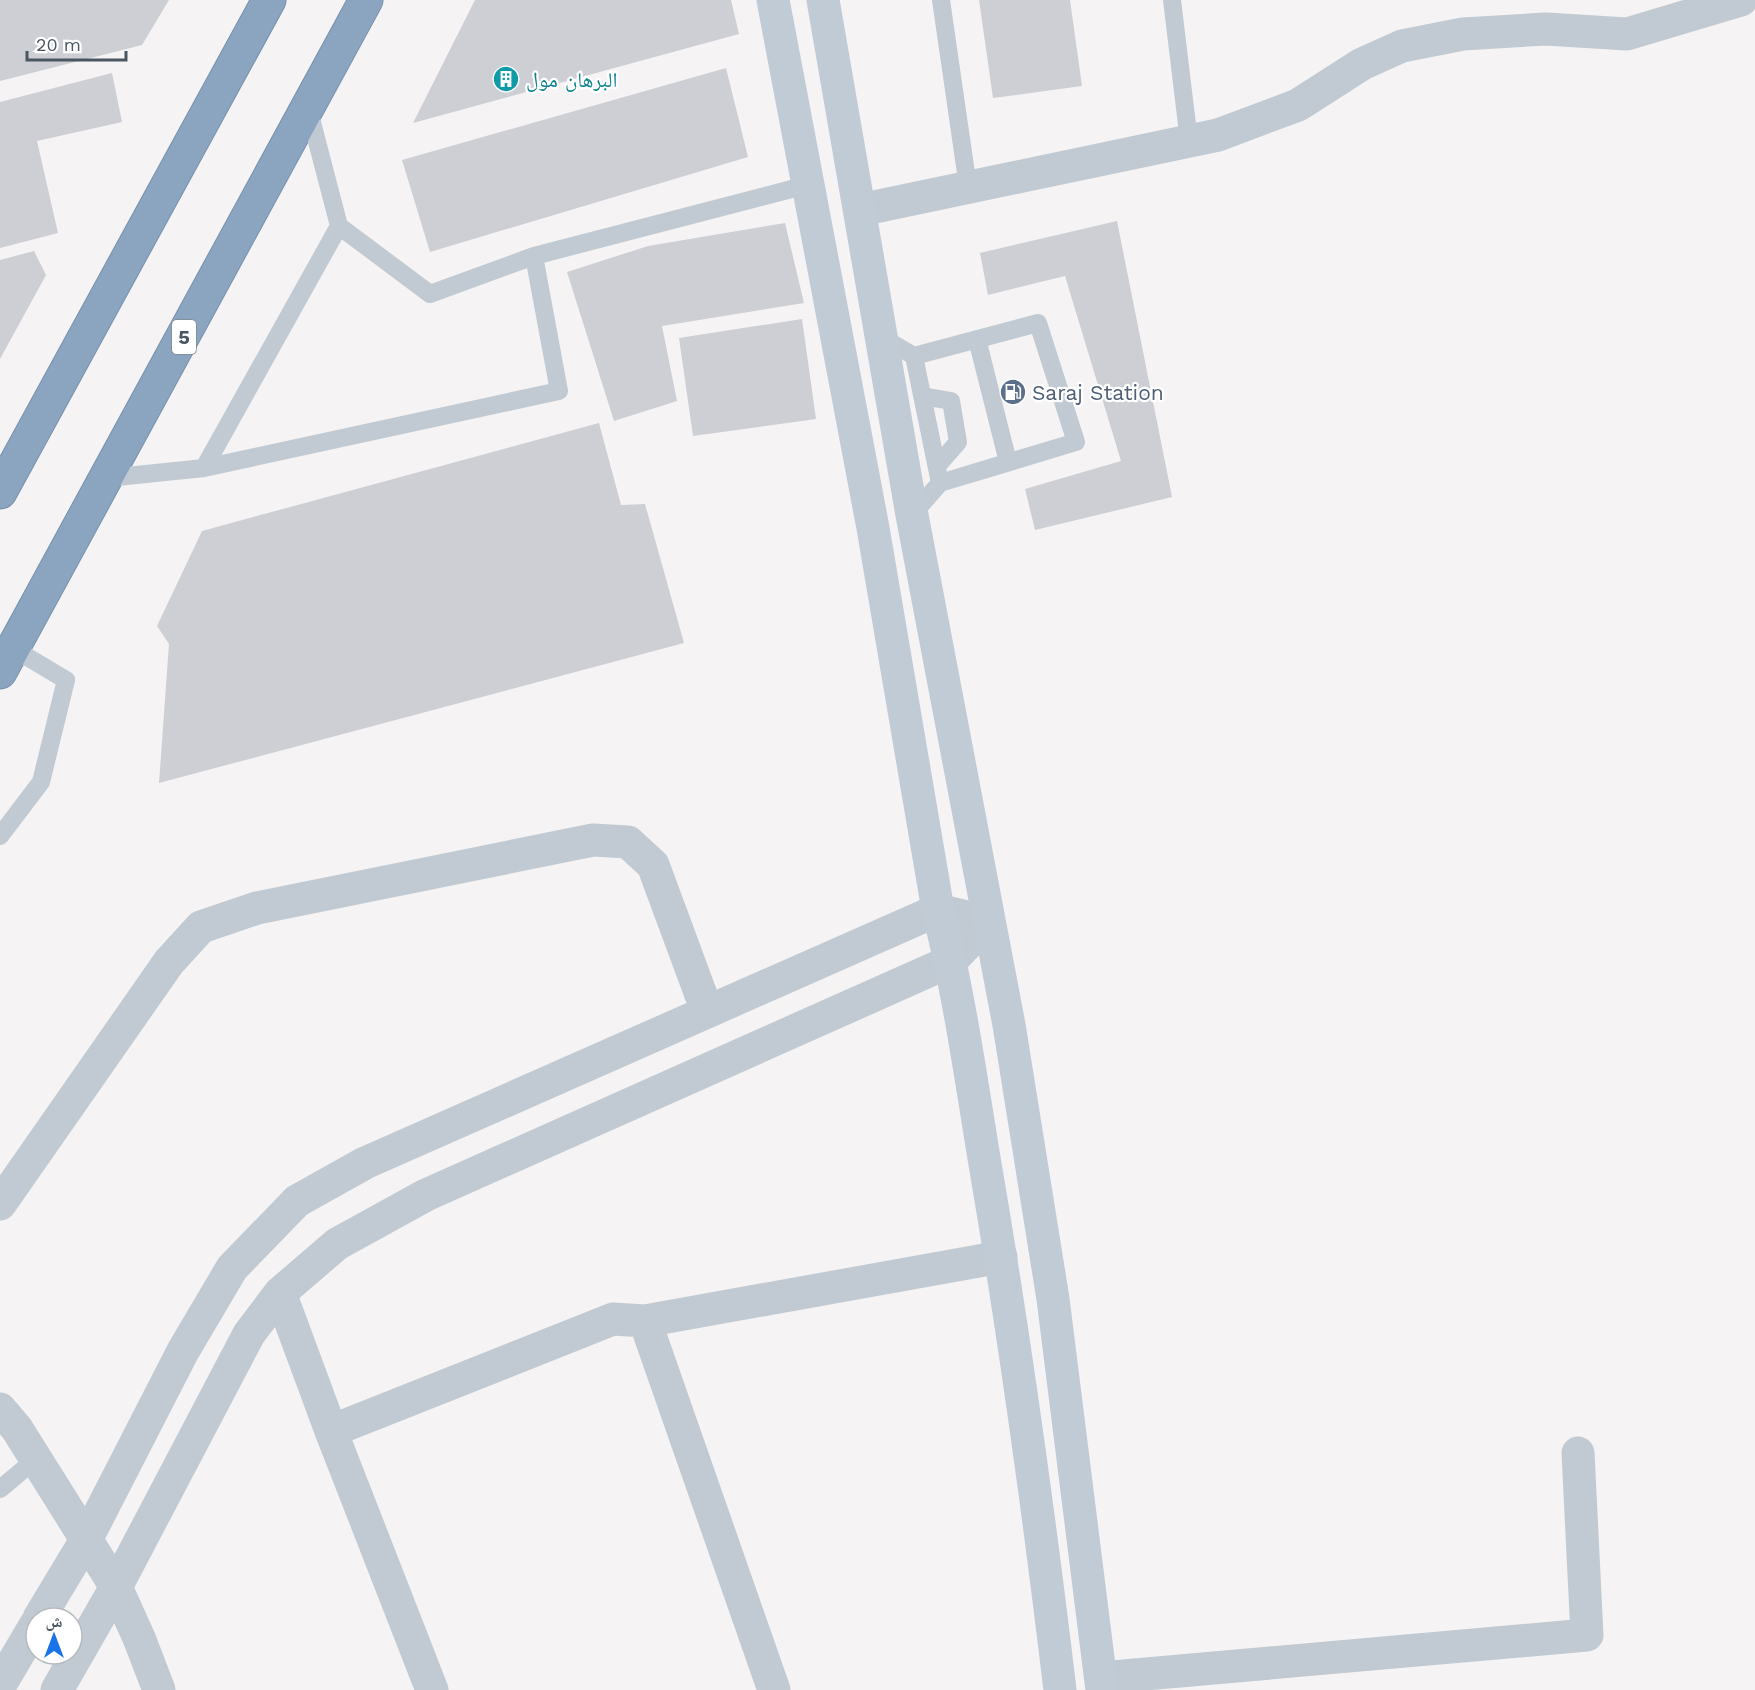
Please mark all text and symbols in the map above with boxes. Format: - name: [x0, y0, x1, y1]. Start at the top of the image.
- scale bar: [27, 24, 126, 62]
- text: 20 m: [36, 34, 81, 55]
- building icon: البرهان مول: [491, 64, 521, 94]
- place label: البرهان مول: [526, 67, 617, 92]
- road number: 5: [172, 320, 196, 354]
- fuel station icon: Saraj Station: [998, 377, 1028, 407]
- place label: Saraj Station: [1032, 380, 1164, 405]
- north arrow: [24, 1606, 84, 1666]
- text: ش: [46, 1612, 63, 1631]

